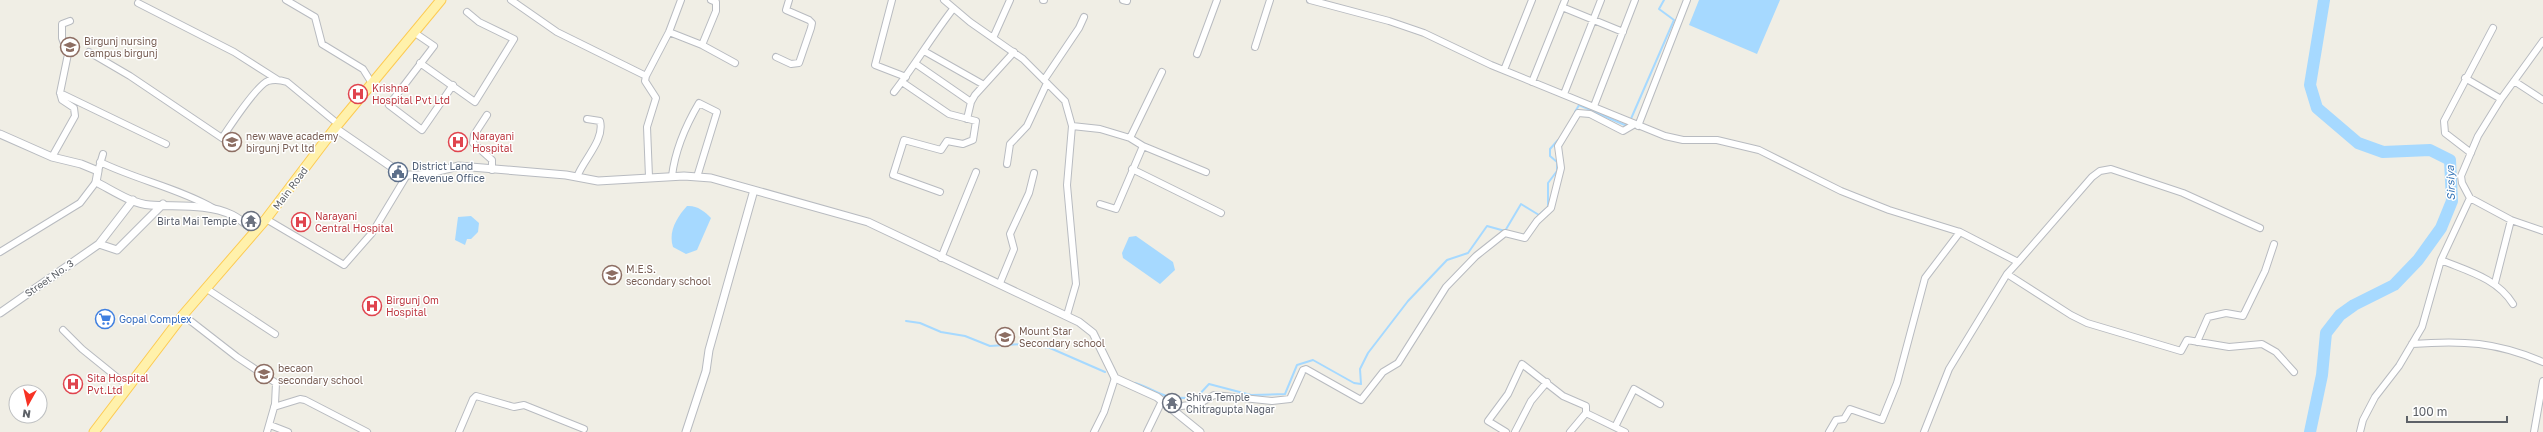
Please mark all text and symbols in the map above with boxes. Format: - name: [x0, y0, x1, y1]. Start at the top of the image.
- place label: Birgunj nursing campus birgunj: [84, 35, 158, 59]
- school or university icon: Birgunj nursing campus birgunj: [59, 36, 81, 58]
- place label: Krishna Hospital Pvt Ltd: [372, 82, 450, 106]
- hospital icon: Krishna Hospital Pvt Ltd: [347, 83, 369, 105]
- place label: new wave academy birgunj Pvt ltd: [246, 130, 339, 154]
- place label: Narayani Hospital: [472, 130, 514, 154]
- school or university icon: new wave academy birgunj Pvt ltd: [221, 131, 243, 153]
- hospital icon: Narayani Hospital: [447, 131, 469, 153]
- place label: District Land Revenue Office: [412, 160, 485, 184]
- public building icon: District Land Revenue Office: [387, 161, 409, 183]
- street label: Main Road: [270, 164, 310, 212]
- water label: Sirsiya: [2443, 164, 2458, 201]
- temple icon: Birta Mai Temple: [240, 210, 262, 232]
- place label: Narayani Central Hospital: [315, 210, 393, 234]
- hospital icon: Narayani Central Hospital: [290, 211, 312, 233]
- place label: Birta Mai Temple: [157, 215, 237, 227]
- street label: Street No. 3: [22, 257, 76, 299]
- place label: M.E.S. secondary school: [626, 263, 711, 287]
- school or university icon: M.E.S. secondary school: [601, 264, 623, 286]
- place label: Birgunj Om Hospital: [386, 294, 439, 318]
- hospital icon: Birgunj Om Hospital: [361, 295, 383, 317]
- supermarket icon: Gopal Complex: [94, 308, 116, 330]
- place label: Gopal Complex: [119, 313, 192, 325]
- place label: Mount Star Secondary school: [1019, 325, 1105, 349]
- school or university icon: Mount Star Secondary school: [994, 326, 1016, 348]
- place label: becaon secondary school: [278, 362, 363, 386]
- school or university icon: becaon secondary school: [253, 363, 275, 385]
- place label: Sita Hospital Pvt.Ltd: [87, 372, 149, 396]
- hospital icon: Sita Hospital Pvt.Ltd: [62, 373, 84, 395]
- north arrow: [8, 384, 48, 424]
- place label: Shiva Temple Chitragupta Nagar: [1186, 391, 1275, 415]
- temple icon: Shiva Temple Chitragupta Nagar: [1161, 392, 1183, 414]
- scale bar: [2407, 398, 2507, 424]
- text: 100 m: [2413, 404, 2447, 419]
- text: N: [21, 407, 32, 421]

